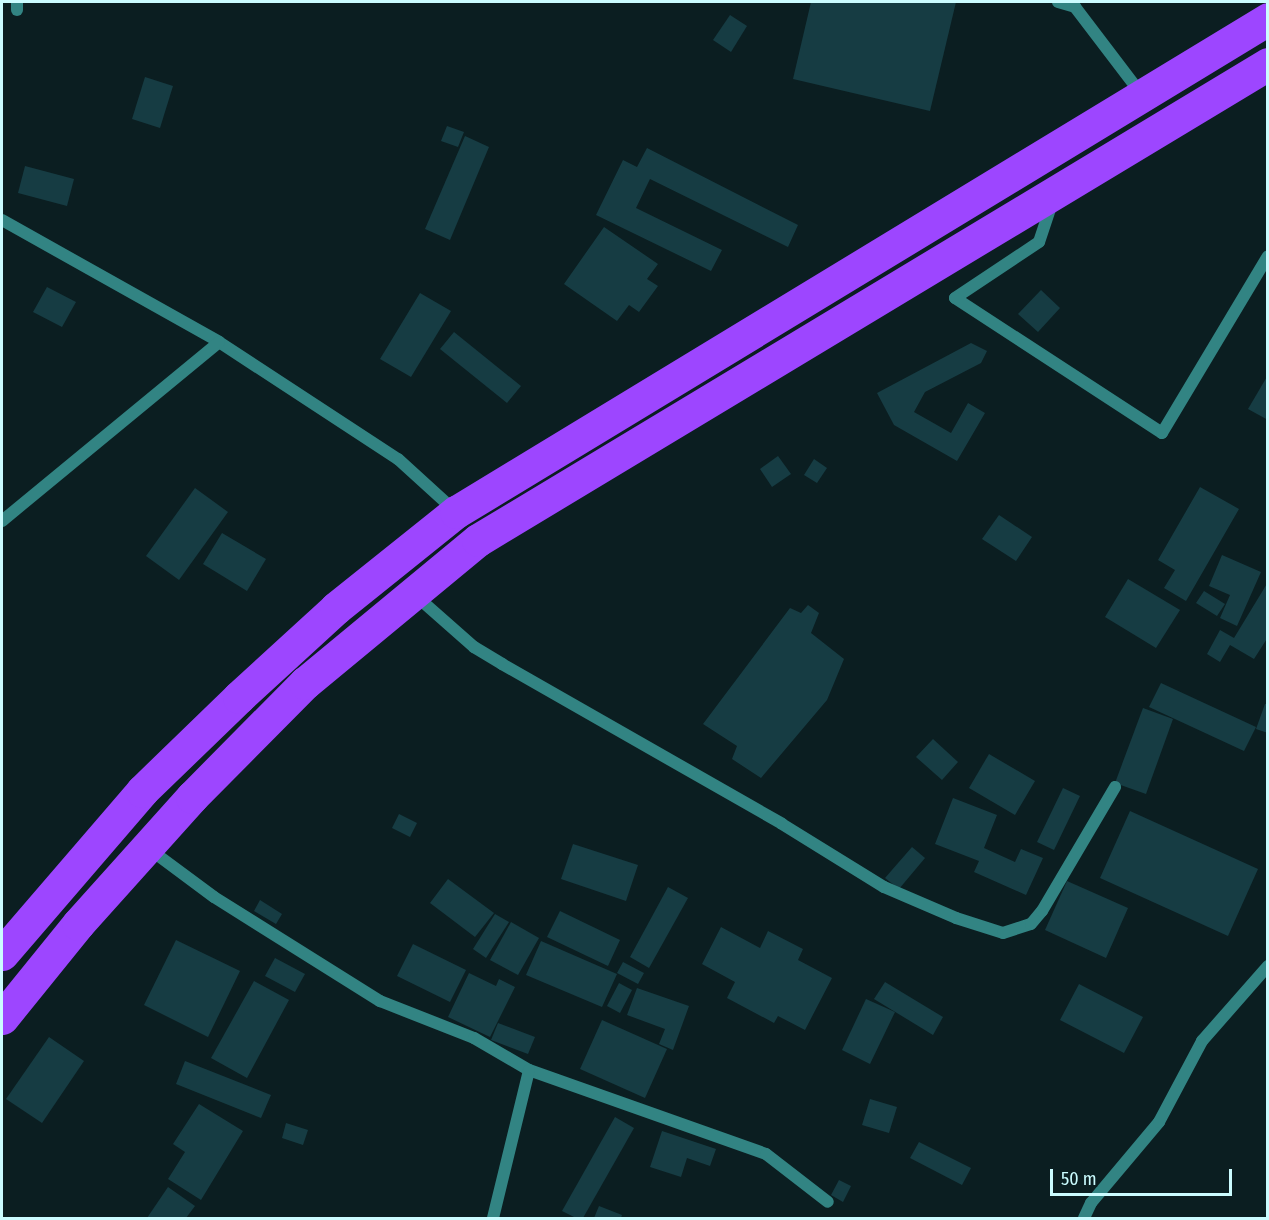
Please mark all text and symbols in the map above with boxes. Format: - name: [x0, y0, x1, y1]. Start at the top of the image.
- scale bar: [1053, 1157, 1234, 1195]
- text: 50 m: [1061, 1168, 1097, 1190]

